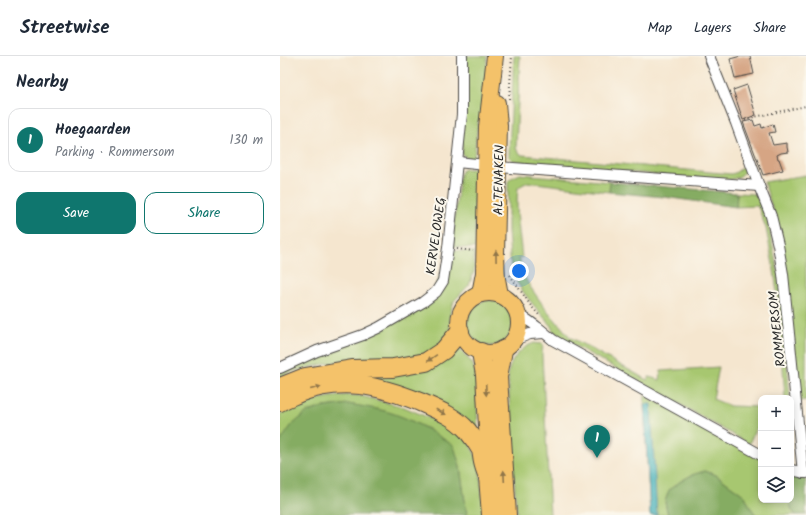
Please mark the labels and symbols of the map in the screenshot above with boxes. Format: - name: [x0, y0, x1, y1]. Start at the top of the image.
- street label: ALTENAKEN: [488, 144, 511, 215]
- street label: KERVELOWEG: [421, 196, 452, 276]
- one-way arrow: [493, 249, 499, 262]
- your location: [509, 261, 529, 281]
- street label: ROMMERSOM: [763, 289, 792, 368]
- one-way arrow: [427, 354, 437, 362]
- one-way arrow: [483, 384, 489, 397]
- one-way arrow: [310, 385, 322, 391]
- one-way arrow: [435, 408, 447, 415]
- pin: 1: [584, 425, 610, 458]
- one-way arrow: [500, 470, 507, 482]

